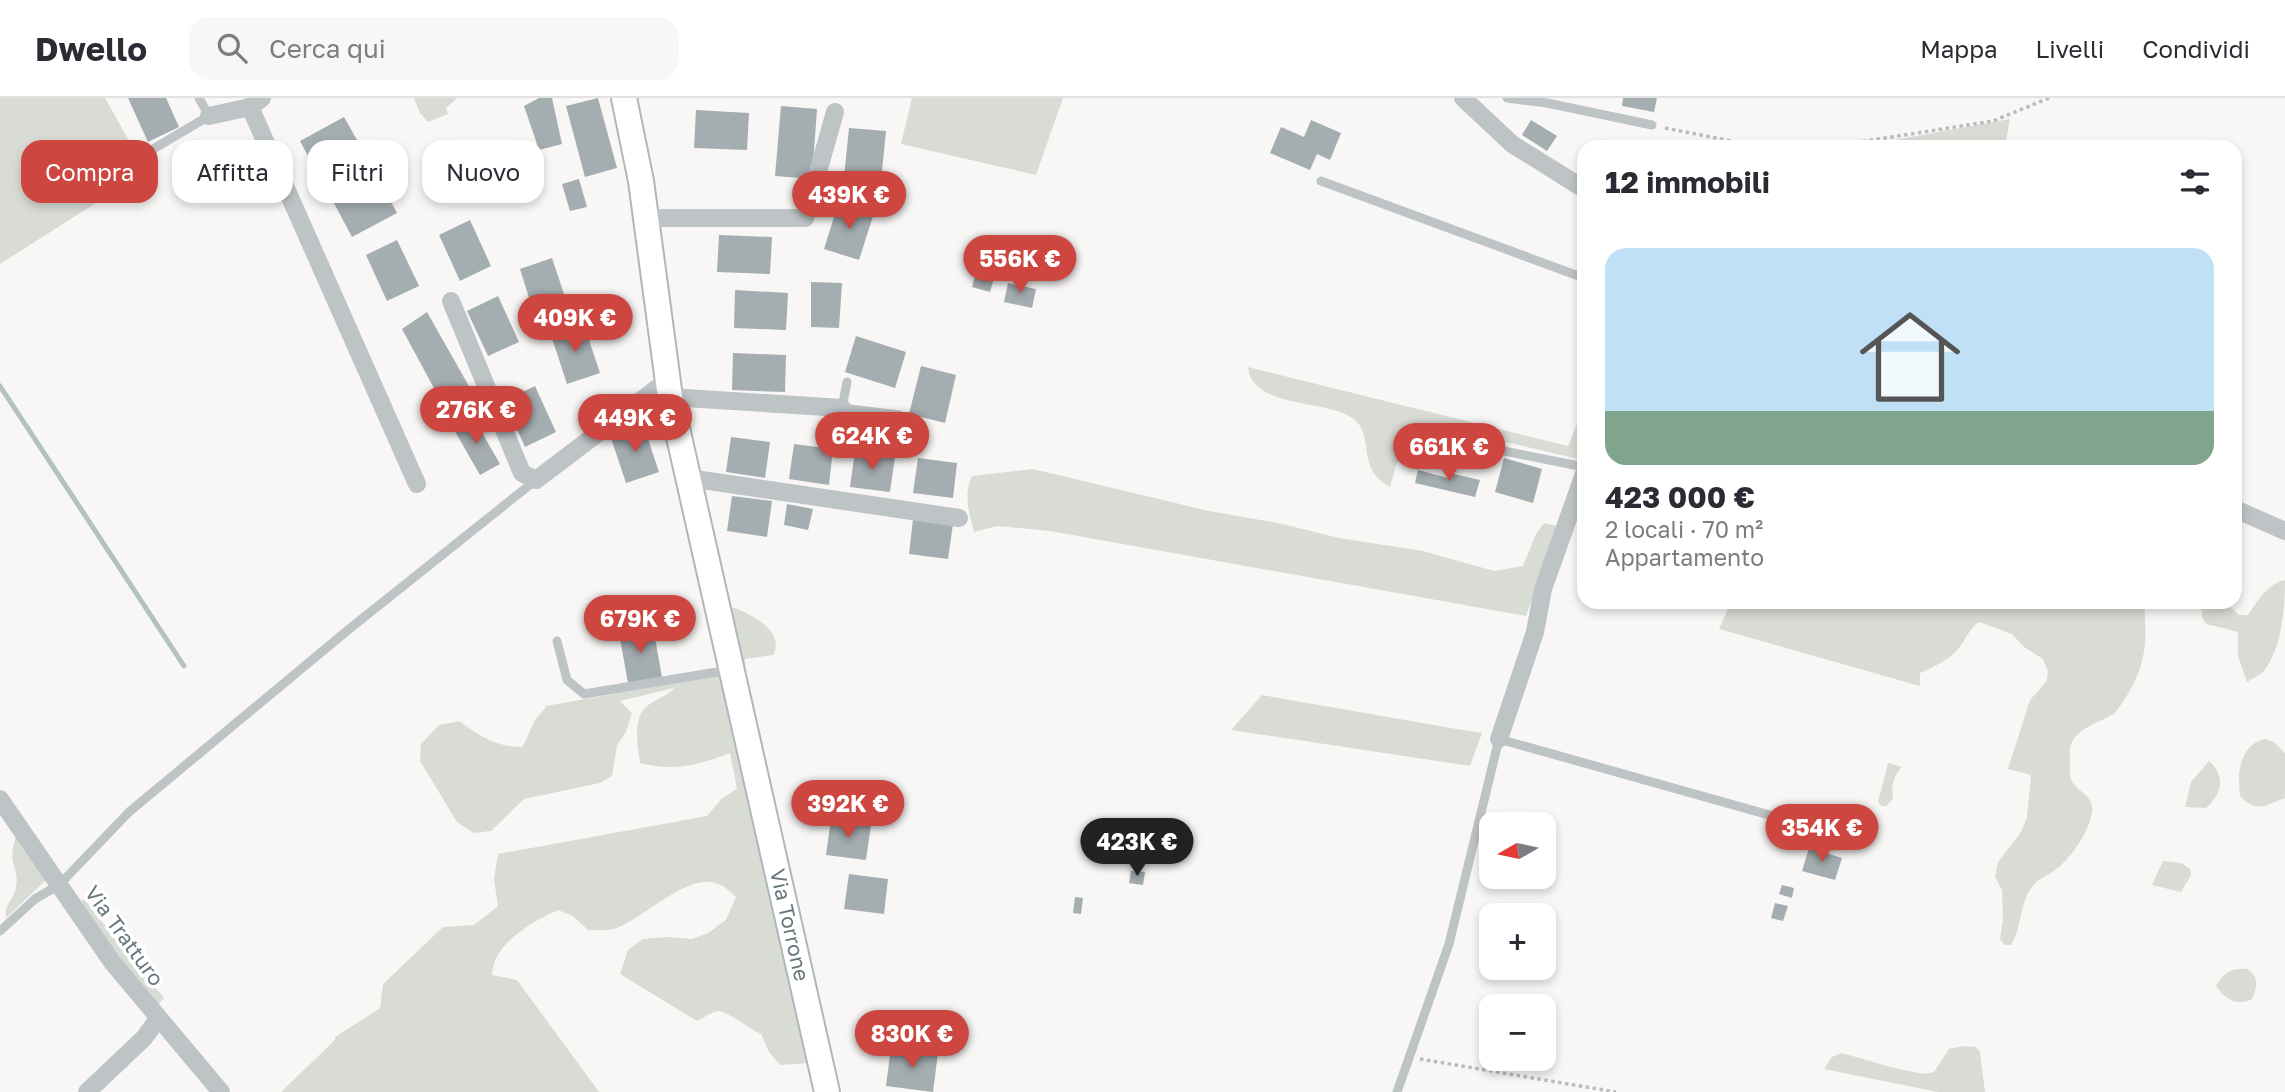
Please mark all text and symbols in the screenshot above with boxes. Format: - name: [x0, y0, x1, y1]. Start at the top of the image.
- search box: [189, 17, 679, 80]
- text: Dwello: [35, 29, 147, 68]
- icon: search: [213, 29, 251, 67]
- text: Cerca qui: [269, 33, 386, 64]
- text: Mappa: [1920, 34, 1997, 63]
- text: Livelli: [2035, 34, 2104, 63]
- text: Condividi: [2142, 34, 2250, 63]
- chip: Compra: [21, 140, 158, 203]
- chip: Affitta: [172, 140, 293, 203]
- chip: Filtri: [307, 140, 408, 203]
- chip: Nuovo: [422, 140, 544, 203]
- icon: filters: [2176, 163, 2214, 201]
- text: 12 immobili: [1605, 164, 1770, 200]
- pin: 439K €: [792, 172, 906, 231]
- text: 439K €: [808, 180, 890, 208]
- pin: 556K €: [963, 236, 1077, 295]
- text: 556K €: [979, 244, 1061, 272]
- pin: 409K €: [518, 294, 632, 354]
- icon: home: [1847, 294, 1973, 420]
- text: 409K €: [534, 303, 616, 331]
- pin: 276K €: [419, 386, 533, 446]
- pin: 449K €: [578, 394, 692, 454]
- text: 276K €: [436, 395, 516, 423]
- text: 449K €: [594, 403, 676, 431]
- pin: 624K €: [815, 412, 929, 472]
- text: 624K €: [831, 421, 913, 449]
- pin: 661K €: [1392, 424, 1506, 483]
- text: 661K €: [1409, 432, 1489, 460]
- text: 423 000 €: [1605, 479, 1755, 515]
- text: 2 locali · 70 m²: [1605, 515, 1763, 543]
- text: Appartamento: [1605, 543, 1764, 571]
- pin: 679K €: [583, 596, 697, 655]
- text: 679K €: [600, 604, 680, 632]
- pin: 392K €: [791, 780, 905, 840]
- text: 392K €: [807, 789, 889, 817]
- pin: 354K €: [1765, 804, 1879, 864]
- north arrow: [1479, 812, 1556, 889]
- map controls: [1479, 812, 1556, 1071]
- text: 354K €: [1781, 813, 1863, 841]
- pin: 423K €: [1080, 818, 1194, 878]
- text: 423K €: [1096, 827, 1178, 855]
- street label: Via Torrone: [765, 866, 816, 984]
- street label: Via Tratturo: [80, 880, 170, 991]
- button: +: [1479, 903, 1556, 980]
- button: −: [1479, 994, 1556, 1071]
- pin: 830K €: [855, 1010, 969, 1070]
- text: 830K €: [871, 1019, 953, 1047]

